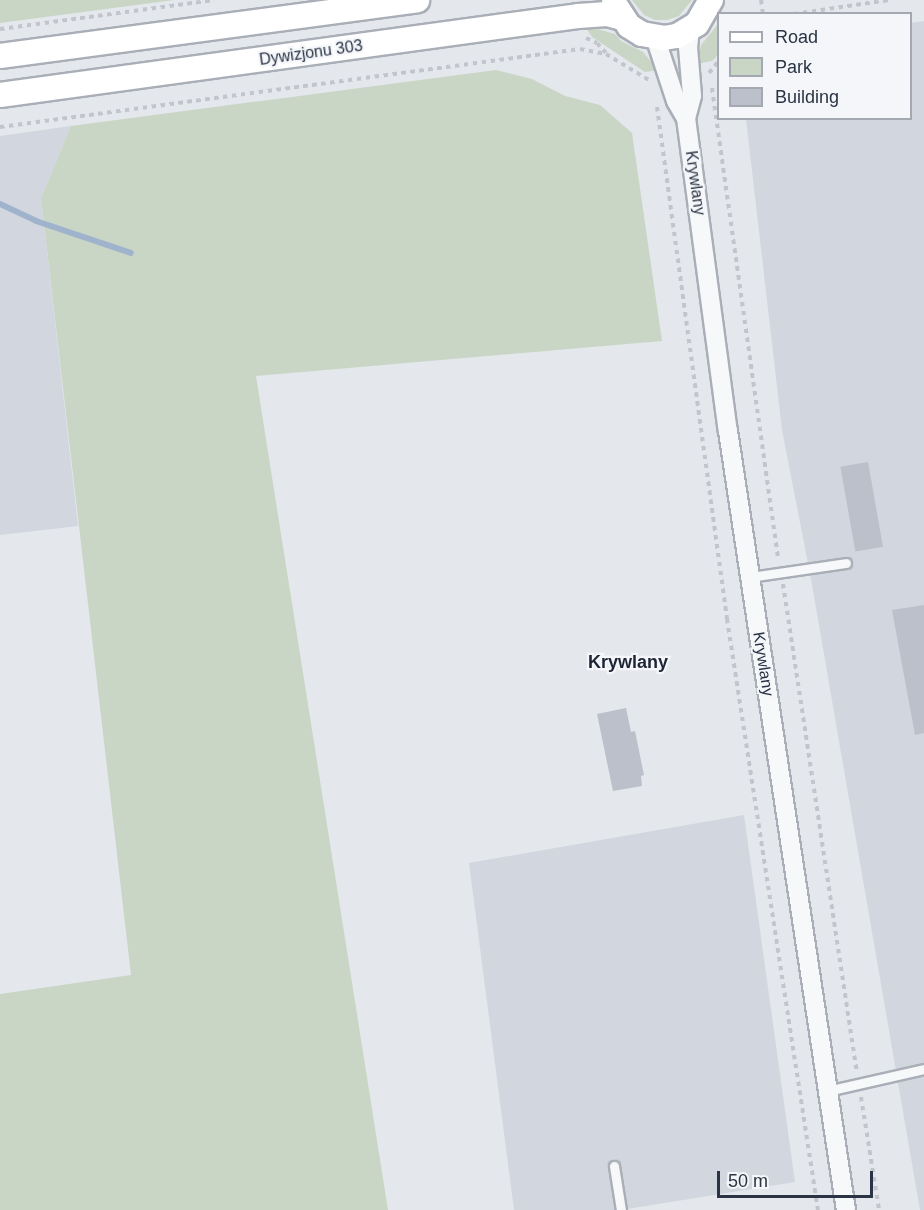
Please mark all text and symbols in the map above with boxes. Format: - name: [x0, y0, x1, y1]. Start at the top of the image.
- legend: [717, 12, 912, 120]
- text: Road: [775, 27, 818, 47]
- street label: Dywizjonu 303: [258, 36, 364, 70]
- text: Park: [775, 57, 812, 77]
- text: Building: [775, 87, 839, 107]
- street label: Krywlany: [681, 150, 709, 216]
- street label: Krywlany: [748, 630, 778, 698]
- district label: Krywlany: [588, 651, 668, 673]
- scale bar: [720, 1159, 876, 1197]
- text: 50 m: [728, 1171, 768, 1191]

